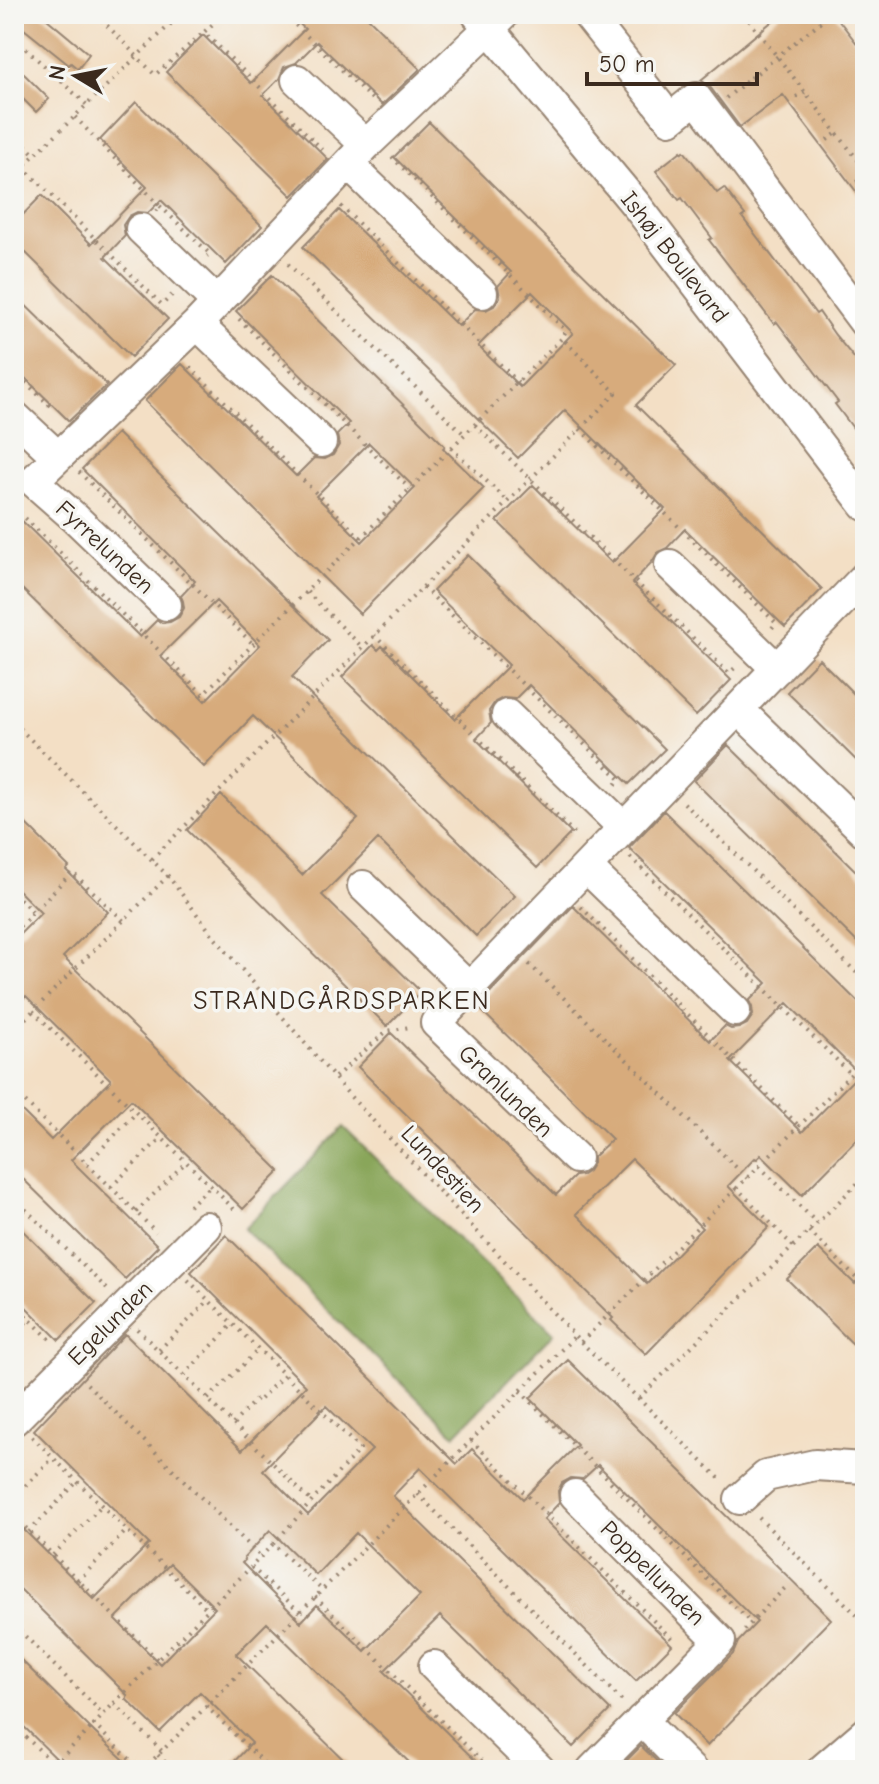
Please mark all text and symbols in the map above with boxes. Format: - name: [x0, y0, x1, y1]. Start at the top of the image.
- north arrow: [36, 36, 116, 116]
- scale bar: [587, 36, 757, 86]
- text: 50 m: [599, 50, 655, 78]
- text: N: [43, 63, 71, 82]
- street label: Ishøj Boulevard: [615, 186, 735, 328]
- street label: Fyrrelunden: [50, 494, 160, 600]
- district label: STRANDGÅRDSPARKEN: [193, 984, 491, 1016]
- street label: Granlunden: [453, 1039, 559, 1143]
- street label: Lundestien: [395, 1119, 491, 1219]
- street label: Egelunden: [62, 1275, 158, 1371]
- street label: Poppellunden: [595, 1515, 711, 1631]

